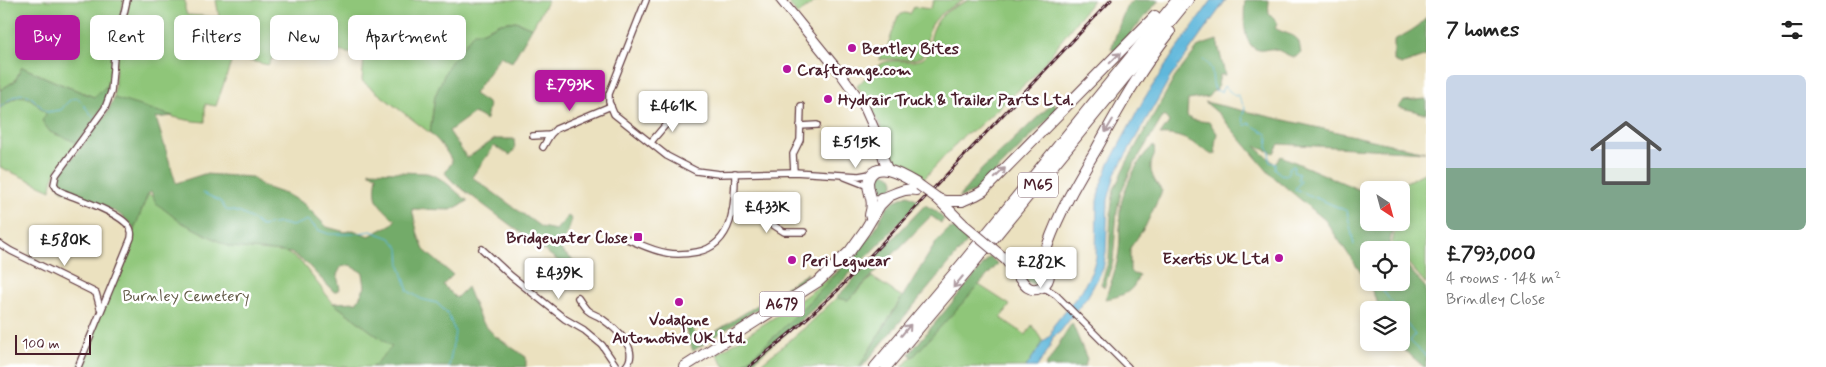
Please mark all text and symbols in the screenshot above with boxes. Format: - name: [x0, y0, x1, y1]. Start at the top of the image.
- chip: Buy: [15, 15, 80, 60]
- chip: Rent: [90, 15, 164, 60]
- chip: Filters: [174, 15, 260, 60]
- chip: New: [270, 15, 338, 60]
- chip: Apartment: [348, 15, 466, 60]
- text: 7 homes: [1446, 16, 1519, 44]
- icon: filters: [1778, 16, 1806, 44]
- place label: Bentley Bites: [862, 39, 959, 60]
- marker: Bentley Bites: [846, 42, 858, 54]
- one-way arrow: [1109, 52, 1121, 64]
- place label: Craftrange.com: [797, 60, 911, 82]
- marker: Craftrange.com: [781, 63, 793, 75]
- pin: £793K: [535, 70, 605, 112]
- text: £793K: [546, 75, 594, 96]
- pin: £461K: [638, 90, 708, 133]
- place label: Hydrair Truck & Trailer Parts Ltd.: [838, 90, 1074, 111]
- marker: Hydrair Truck & Trailer Parts Ltd.: [822, 93, 834, 105]
- text: £461K: [650, 96, 696, 117]
- icon: home: [1581, 108, 1671, 198]
- one-way arrow: [1103, 119, 1113, 133]
- pin: £515K: [821, 126, 891, 169]
- text: £515K: [832, 132, 880, 153]
- one-way arrow: [994, 167, 1007, 179]
- road number: M65: [1018, 172, 1058, 198]
- north arrow: [1360, 181, 1410, 231]
- map controls: [1360, 181, 1410, 351]
- pin: £433K: [732, 192, 802, 234]
- text: £433K: [744, 197, 790, 218]
- pin: £580K: [30, 224, 100, 267]
- place label: Bridgewater Close: [506, 228, 628, 250]
- text: £580K: [40, 230, 90, 251]
- marker: Bridgewater Close: [632, 231, 644, 243]
- text: £793,000: [1446, 240, 1536, 268]
- button: locate: [1360, 241, 1410, 291]
- pin: £282K: [1006, 246, 1076, 289]
- place label: Exertis UK Ltd: [1162, 249, 1269, 270]
- place label: Peri Legwear: [802, 251, 891, 273]
- text: £282K: [1017, 252, 1065, 273]
- marker: Exertis UK Ltd: [1273, 252, 1285, 264]
- marker: Peri Legwear: [786, 254, 798, 266]
- pin: £439K: [524, 258, 594, 300]
- text: £439K: [535, 263, 583, 284]
- text: 4 rooms · 148 m²: [1446, 268, 1561, 289]
- one-way arrow: [953, 275, 964, 288]
- park label: Burnley Cemetery: [122, 286, 250, 307]
- text: Brindley Close: [1446, 289, 1545, 310]
- road number: A679: [760, 292, 804, 316]
- marker: Vodafone Automotive UK Ltd.: [673, 296, 685, 308]
- button: layers: [1360, 301, 1410, 351]
- place label: Vodafone Automotive UK Ltd.: [612, 310, 746, 349]
- one-way arrow: [901, 324, 912, 337]
- scale bar: [15, 332, 91, 355]
- text: 100 m: [22, 335, 60, 353]

